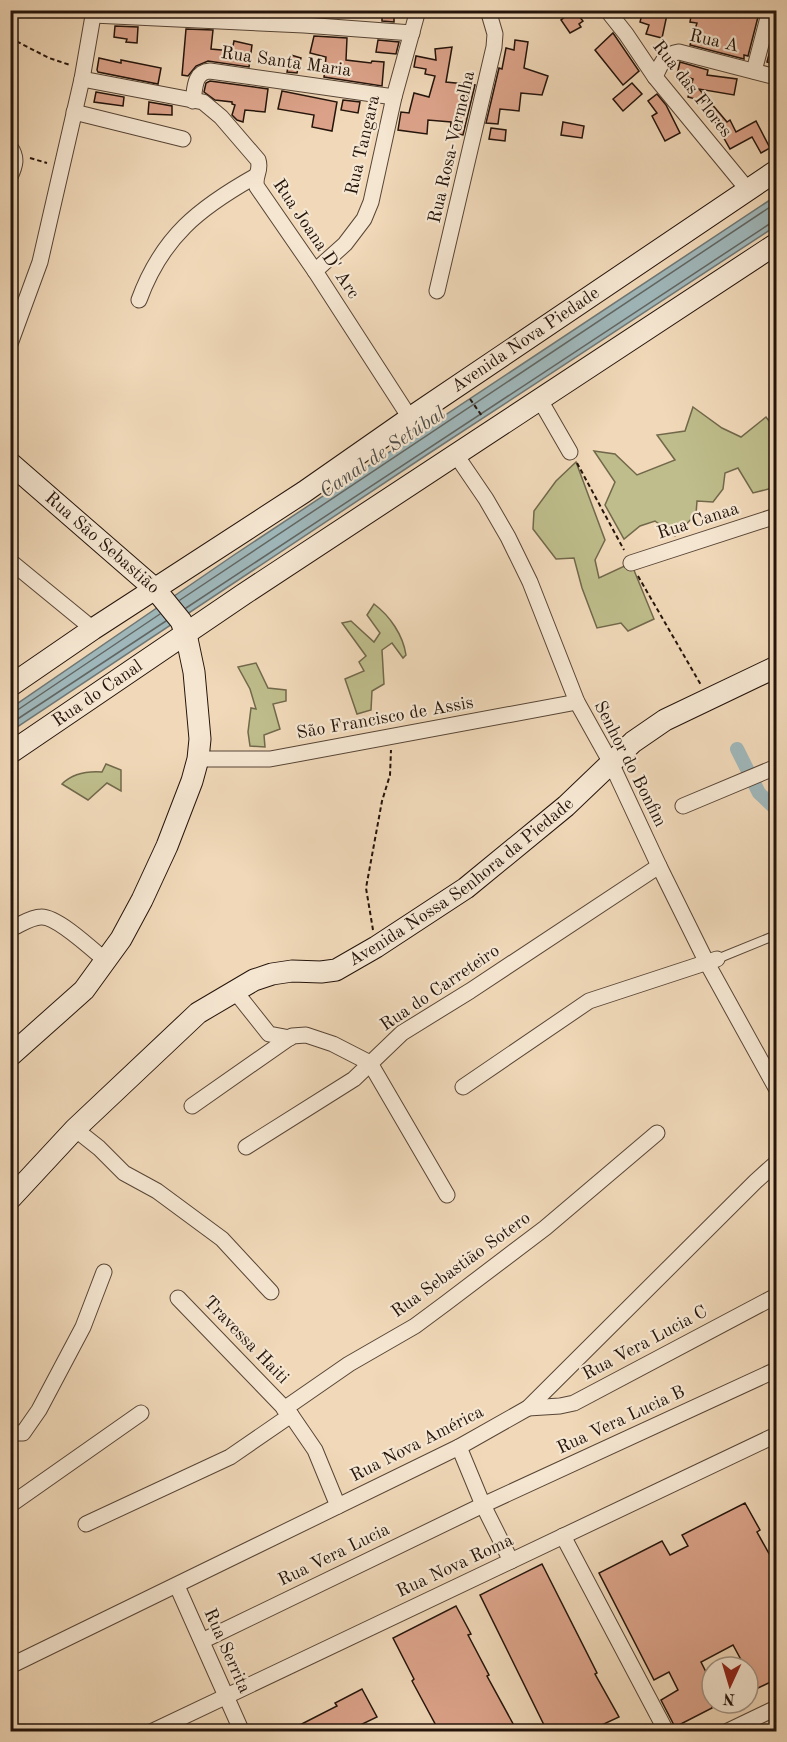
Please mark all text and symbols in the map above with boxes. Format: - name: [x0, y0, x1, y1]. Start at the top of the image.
- street label: Rua A: [688, 27, 741, 55]
- street label: Rua das Flores: [649, 37, 735, 141]
- street label: Rua Santa Maria: [220, 44, 352, 80]
- street label: Rua Rosa-Vermelha: [426, 69, 478, 225]
- street label: Rua Tangara: [343, 93, 383, 197]
- street label: Rua Joana D' Arc: [269, 176, 363, 302]
- street label: Avenida Nova Piedade: [448, 284, 603, 396]
- water label: Canal de Setúbal: [317, 404, 450, 502]
- street label: Rua São Sebastião: [41, 489, 163, 597]
- street label: Rua Canaa: [655, 499, 741, 543]
- street label: Rua do Canal: [49, 657, 146, 730]
- street label: São Francisco de Assis: [295, 694, 475, 742]
- street label: Senhor do Bonfim: [591, 698, 669, 830]
- street label: Avenida Nossa Senhora da Piedade: [345, 795, 577, 970]
- street label: Rua do Carreteiro: [377, 941, 503, 1034]
- street label: Rua Sebastião Sotero: [388, 1209, 534, 1321]
- street label: Travessa Haiti: [200, 1293, 292, 1387]
- street label: Rua Vera Lucia C: [580, 1303, 710, 1383]
- street label: Rua Vera Lucia B: [554, 1382, 688, 1458]
- street label: Rua Nova América: [348, 1403, 487, 1485]
- street label: Rua Vera Lucia: [275, 1520, 393, 1590]
- street label: Rua Nova Roma: [394, 1531, 516, 1601]
- street label: Rua Serrita: [200, 1606, 254, 1696]
- north arrow: [700, 1655, 760, 1715]
- text: N: [722, 1690, 736, 1706]

